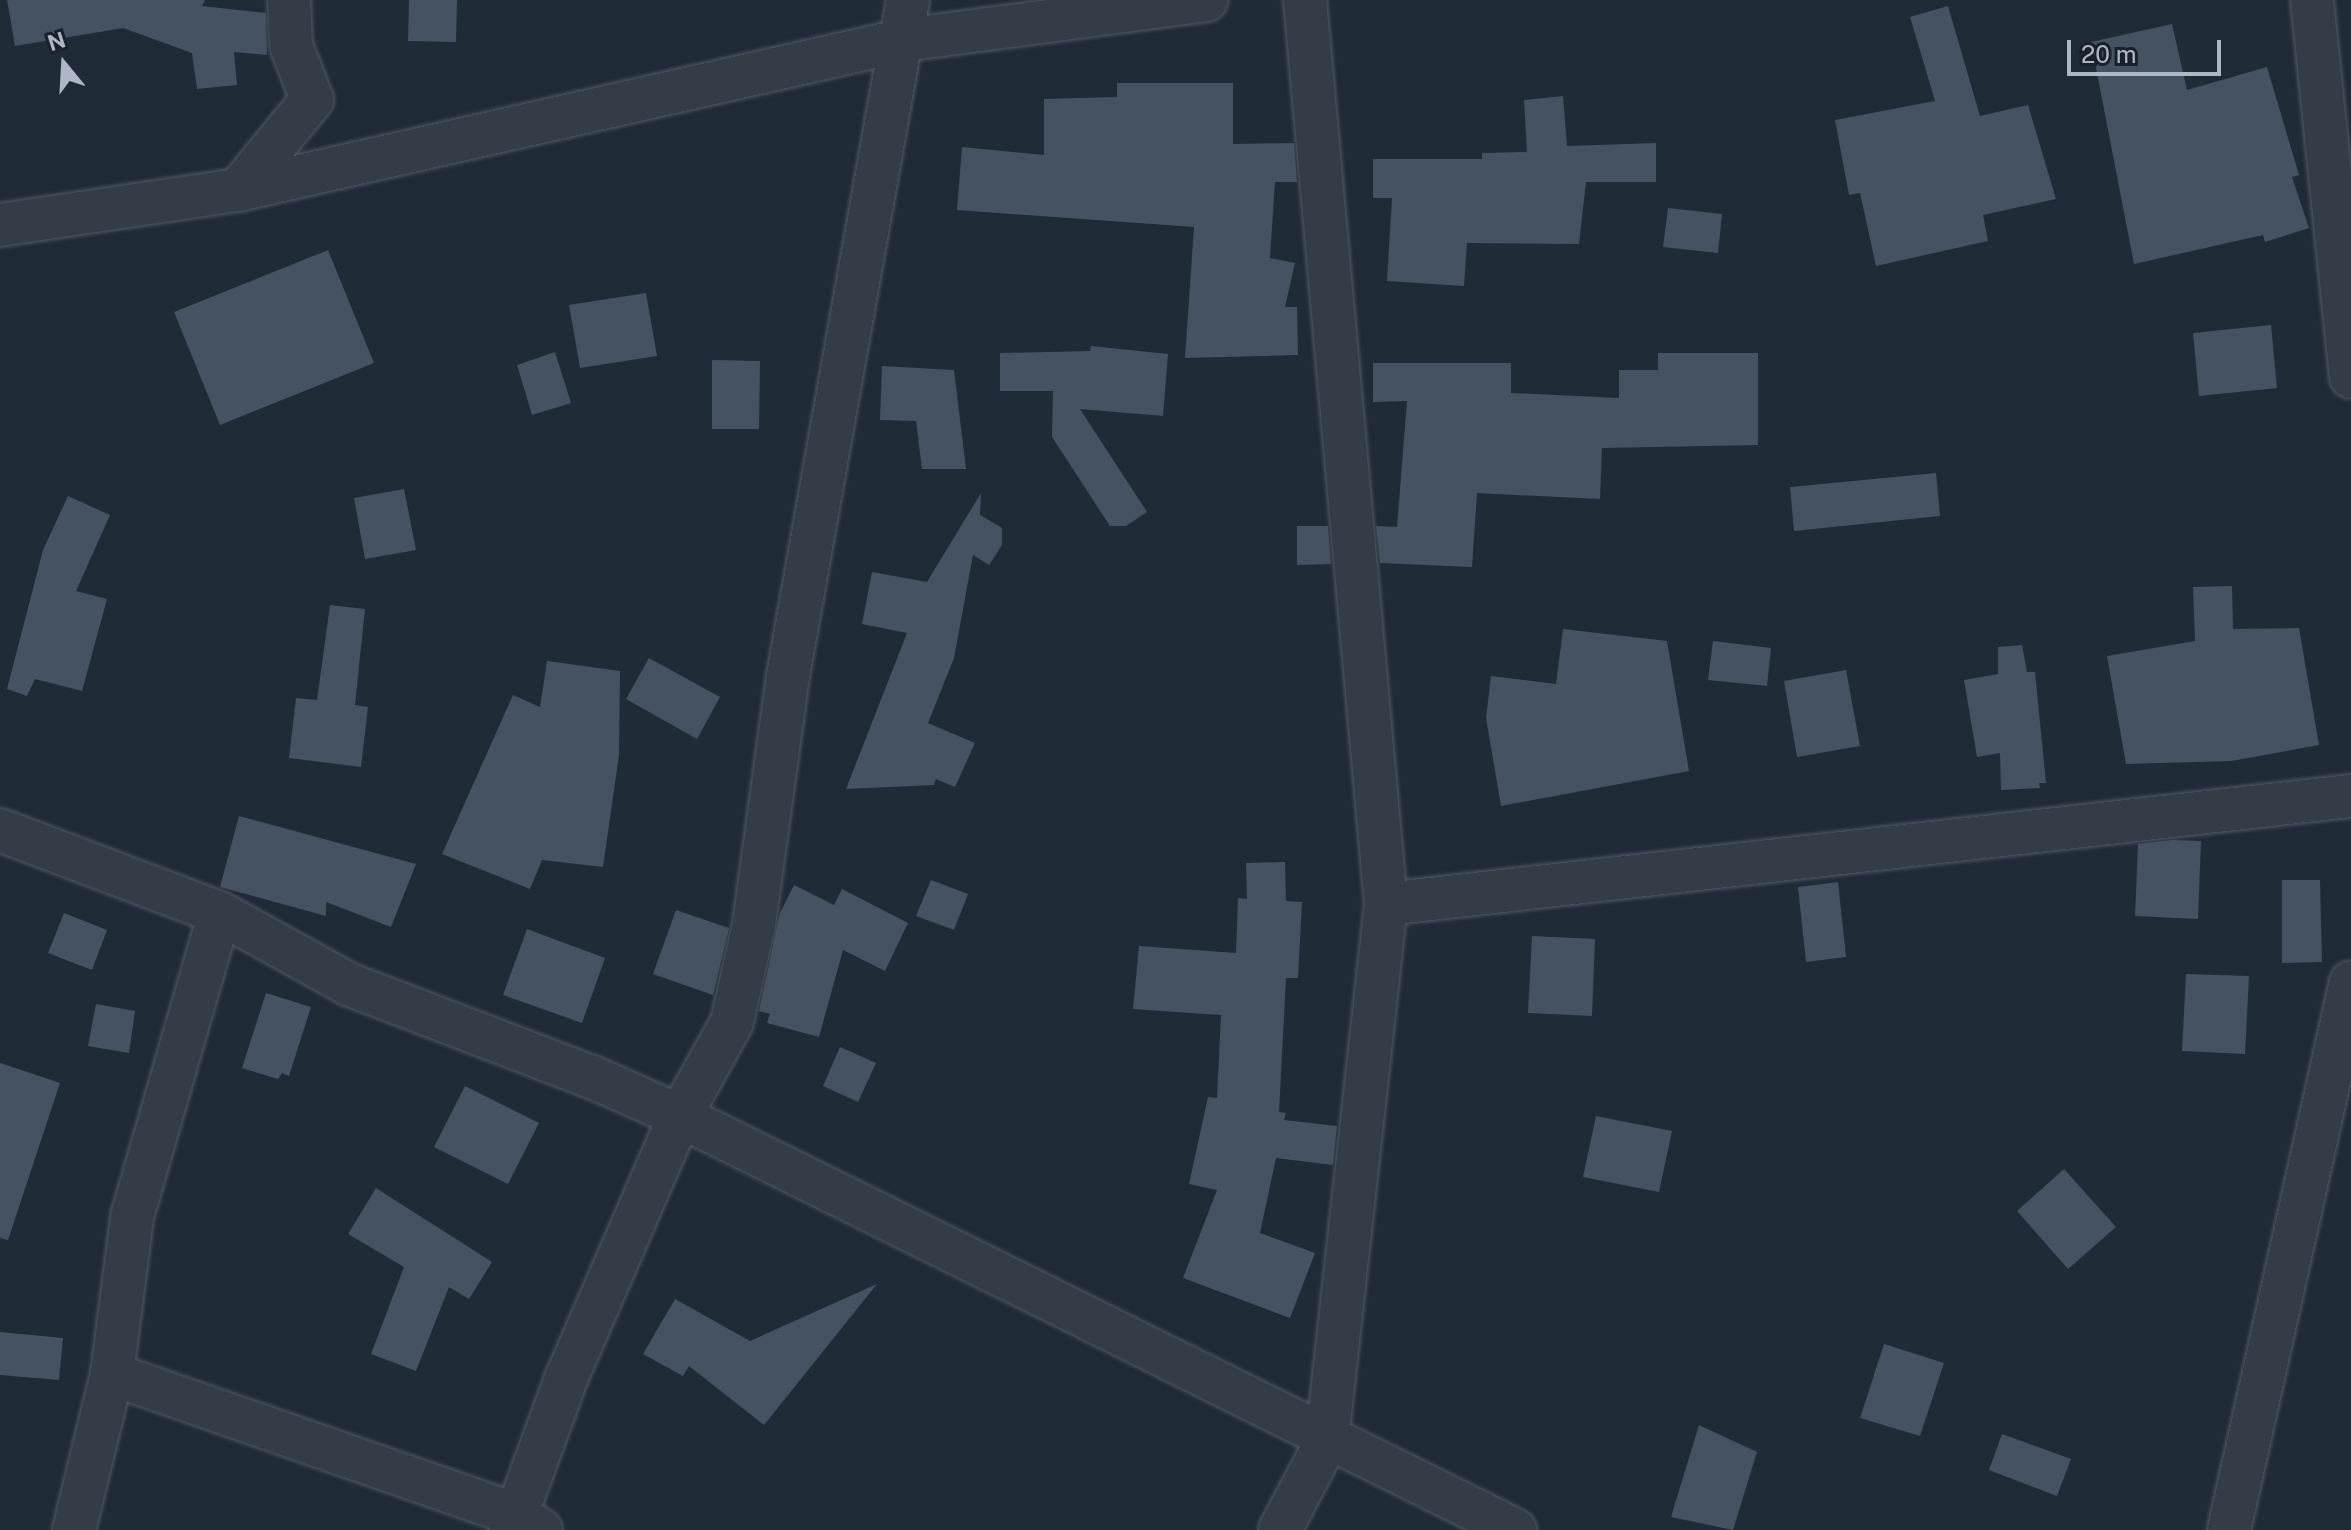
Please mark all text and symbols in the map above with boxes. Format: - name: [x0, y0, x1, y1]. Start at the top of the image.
- north arrow: [24, 24, 104, 104]
- scale bar: [2071, 24, 2225, 74]
- text: N: [44, 26, 69, 56]
- text: 20 m: [2081, 40, 2137, 68]

